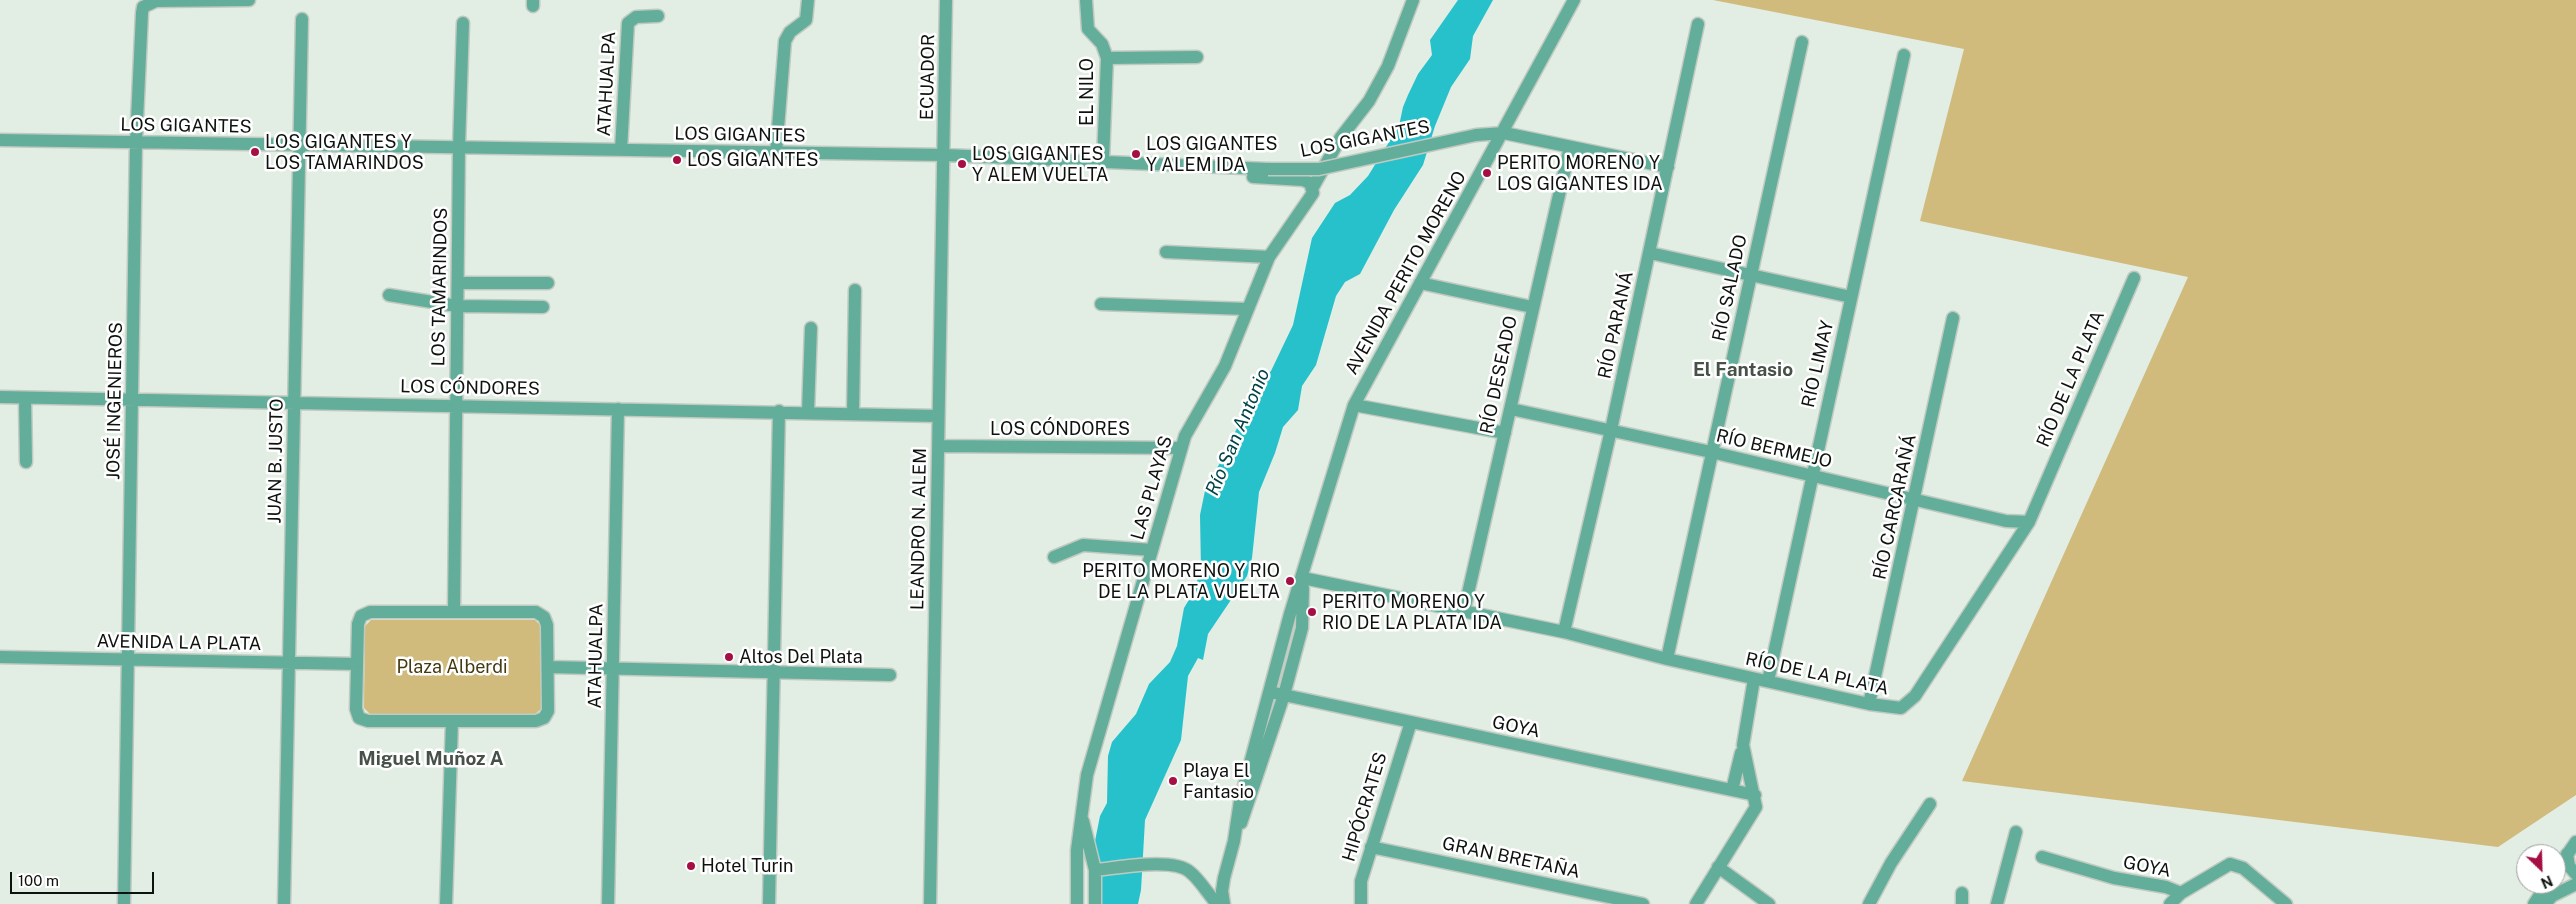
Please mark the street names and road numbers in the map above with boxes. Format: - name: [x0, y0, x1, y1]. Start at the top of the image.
- street label: ATAHUALPA: [593, 31, 621, 137]
- street label: ECUADOR: [916, 34, 940, 120]
- street label: EL NILO: [1076, 58, 1098, 126]
- street label: LOS GIGANTES: [120, 114, 252, 138]
- street label: LOS GIGANTES: [1298, 116, 1432, 162]
- street label: LOS GIGANTES: [674, 123, 806, 147]
- street label: AVENIDA PERITO MORENO: [1341, 167, 1471, 379]
- street label: LOS TAMARINDOS: [428, 207, 452, 367]
- street label: RÍO SALADO: [1708, 233, 1752, 343]
- street label: RÍO PARANÁ: [1594, 269, 1638, 381]
- street label: RÍO DE LA PLATA: [2033, 308, 2109, 450]
- street label: RÍO DESEADO: [1476, 314, 1522, 436]
- street label: RÍO LIMAY: [1798, 318, 1838, 410]
- street label: JOSÉ INGENIEROS: [103, 322, 127, 480]
- street label: LOS CÓNDORES: [400, 376, 540, 400]
- street label: JUAN B. JUSTO: [264, 398, 288, 524]
- street label: LOS CÓNDORES: [990, 418, 1130, 440]
- street label: RÍO BERMEJO: [1714, 425, 1834, 473]
- street label: RÍO CARCARAÑÁ: [1869, 432, 1921, 582]
- street label: LAS PLAYAS: [1127, 433, 1177, 543]
- street label: LEANDRO N. ALEM: [907, 448, 931, 610]
- street label: ATAHUALPA: [584, 603, 608, 709]
- street label: AVENIDA LA PLATA: [96, 631, 262, 655]
- street label: RÍO DE LA PLATA: [1743, 648, 1891, 700]
- street label: GOYA: [1490, 711, 1542, 743]
- street label: HIPÓCRATES: [1338, 750, 1392, 864]
- street label: GRAN BRETAÑA: [1440, 833, 1582, 883]
- street label: GOYA: [2121, 852, 2173, 882]

